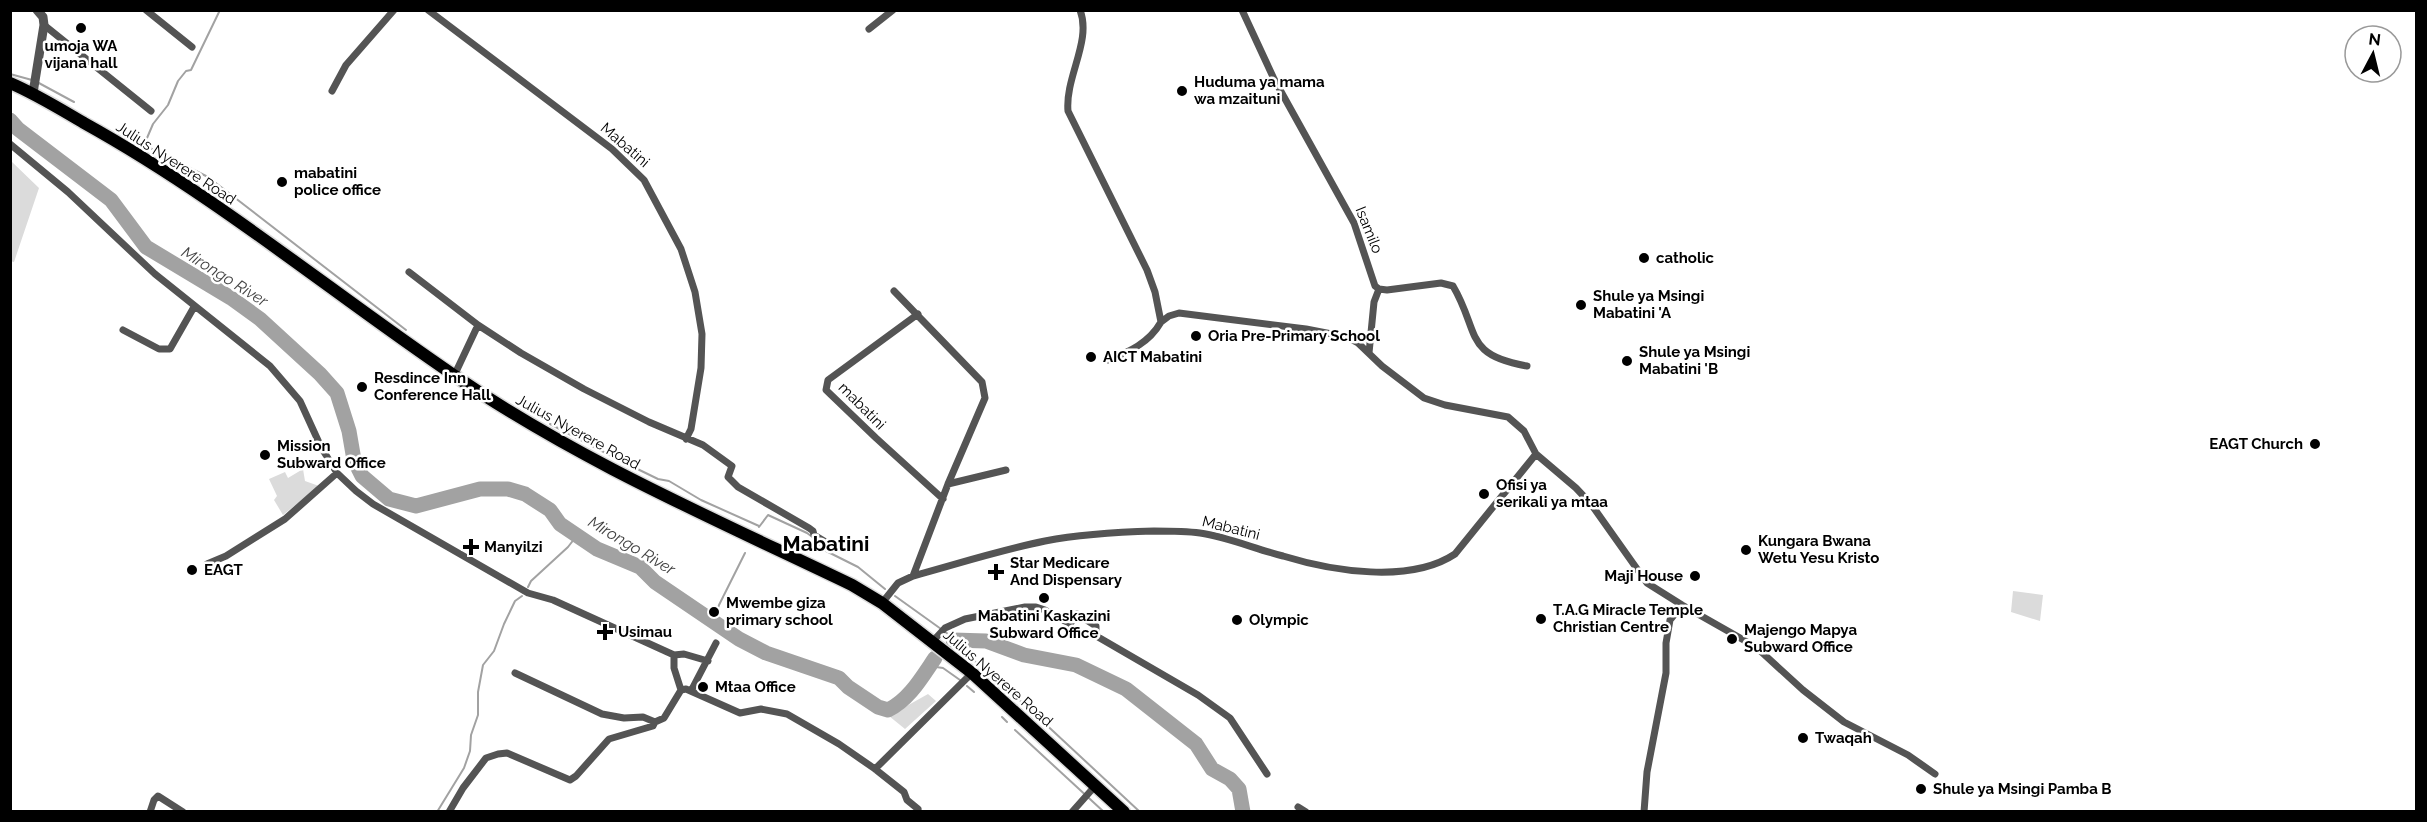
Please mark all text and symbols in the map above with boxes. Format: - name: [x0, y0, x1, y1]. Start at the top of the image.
- marker: umoja WA vijana hall: [74, 21, 88, 35]
- north arrow: [2343, 24, 2403, 84]
- text: N: [2368, 29, 2382, 50]
- place label: umoja WA vijana hall: [44, 37, 118, 72]
- place label: Huduma ya mama wa mzaituni: [1194, 73, 1325, 108]
- marker: Huduma ya mama wa mzaituni: [1175, 84, 1189, 98]
- street label: Julius Nyerere Road: [113, 118, 239, 208]
- street label: Mabatini: [597, 119, 653, 171]
- place label: mabatini police office: [294, 164, 381, 199]
- marker: mabatini police office: [275, 175, 289, 189]
- street label: Isamilo: [1351, 204, 1387, 256]
- water label: Mirongo River: [178, 242, 272, 311]
- place label: catholic: [1656, 249, 1714, 267]
- marker: catholic: [1637, 251, 1651, 265]
- place label: Shule ya Msingi Mabatini 'A: [1593, 287, 1704, 322]
- marker: Shule ya Msingi Mabatini 'A: [1574, 298, 1588, 312]
- place label: Oria Pre-Primary School: [1208, 327, 1380, 345]
- marker: Oria Pre-Primary School: [1189, 329, 1203, 343]
- place label: Shule ya Msingi Mabatini 'B: [1639, 343, 1750, 378]
- place label: AICT Mabatini: [1103, 348, 1202, 366]
- marker: AICT Mabatini: [1084, 350, 1098, 364]
- marker: Shule ya Msingi Mabatini 'B: [1620, 354, 1634, 368]
- place label: Resdince Inn Conference Hall: [374, 369, 491, 404]
- street label: mabatini: [835, 379, 889, 433]
- marker: Resdince Inn Conference Hall: [355, 380, 369, 394]
- street label: Julius Nyerere Road: [513, 390, 643, 474]
- place label: EAGT Church: [2209, 435, 2303, 453]
- place label: Mission Subward Office: [277, 437, 386, 472]
- marker: EAGT Church: [2308, 437, 2322, 451]
- marker: Mission Subward Office: [258, 448, 272, 462]
- place label: Ofisi ya serikali ya mtaa: [1496, 476, 1608, 511]
- marker: Ofisi ya serikali ya mtaa: [1477, 487, 1491, 501]
- water label: Mirongo River: [585, 512, 679, 579]
- street label: Mabatini: [1200, 512, 1262, 544]
- district label: Mabatini: [783, 531, 869, 556]
- place label: Kungara Bwana Wetu Yesu Kristo: [1758, 532, 1879, 567]
- marker: Manyilzi: [462, 538, 480, 556]
- place label: Manyilzi: [484, 538, 542, 556]
- marker: Kungara Bwana Wetu Yesu Kristo: [1739, 543, 1753, 557]
- place label: Star Medicare And Dispensary: [1010, 554, 1123, 589]
- place label: EAGT: [204, 561, 243, 579]
- marker: EAGT: [185, 563, 199, 577]
- marker: Star Medicare And Dispensary: [987, 563, 1005, 581]
- place label: Maji House: [1604, 567, 1683, 585]
- marker: Maji House: [1688, 569, 1702, 583]
- marker: Mabatini Kaskazini Subward Office: [1037, 591, 1051, 605]
- place label: Mwembe giza primary school: [726, 594, 833, 629]
- place label: T.A.G Miracle Temple Christian Centre: [1553, 601, 1703, 636]
- marker: Mwembe giza primary school: [707, 605, 721, 619]
- place label: Mabatini Kaskazini Subward Office: [978, 607, 1110, 642]
- place label: Olympic: [1249, 611, 1309, 629]
- marker: T.A.G Miracle Temple Christian Centre: [1534, 612, 1548, 626]
- marker: Olympic: [1230, 613, 1244, 627]
- place label: Majengo Mapya Subward Office: [1744, 621, 1857, 656]
- marker: Usimau: [596, 623, 614, 641]
- place label: Usimau: [618, 623, 672, 641]
- street label: Julius Nyerere Road: [940, 626, 1056, 730]
- marker: Majengo Mapya Subward Office: [1725, 632, 1739, 646]
- place label: Mtaa Office: [715, 678, 796, 696]
- marker: Mtaa Office: [696, 680, 710, 694]
- place label: Twaqah: [1815, 729, 1872, 747]
- marker: Twaqah: [1796, 731, 1810, 745]
- place label: Shule ya Msingi Pamba B: [1933, 780, 2112, 798]
- marker: Shule ya Msingi Pamba B: [1914, 782, 1928, 796]

